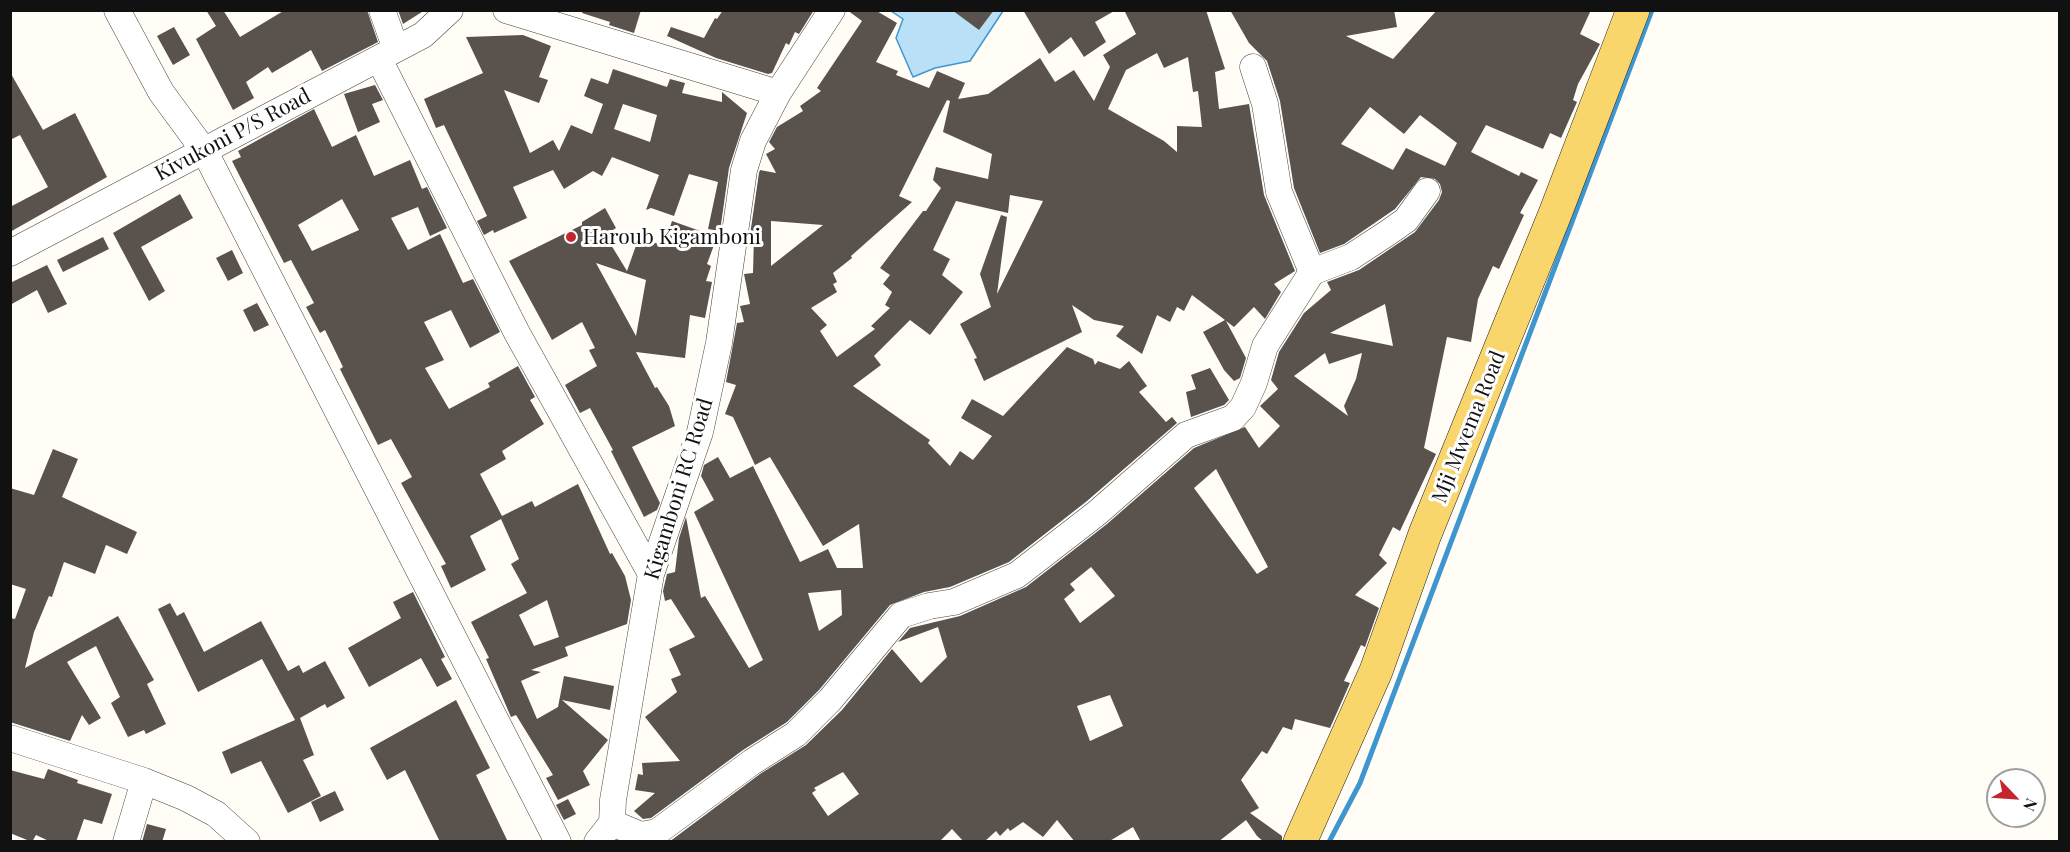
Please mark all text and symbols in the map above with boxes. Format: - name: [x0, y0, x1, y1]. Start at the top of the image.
- street label: Kivukoni P/S Road: [151, 83, 315, 187]
- place label: Haroub Kigamboni: [583, 224, 761, 250]
- marker: Haroub Kigamboni: [564, 230, 578, 244]
- street label: Mji Mwema Road: [1427, 347, 1511, 507]
- street label: Kigamboni RC Road: [639, 395, 719, 583]
- north arrow: [1986, 768, 2046, 828]
- text: N: [2019, 795, 2043, 815]

